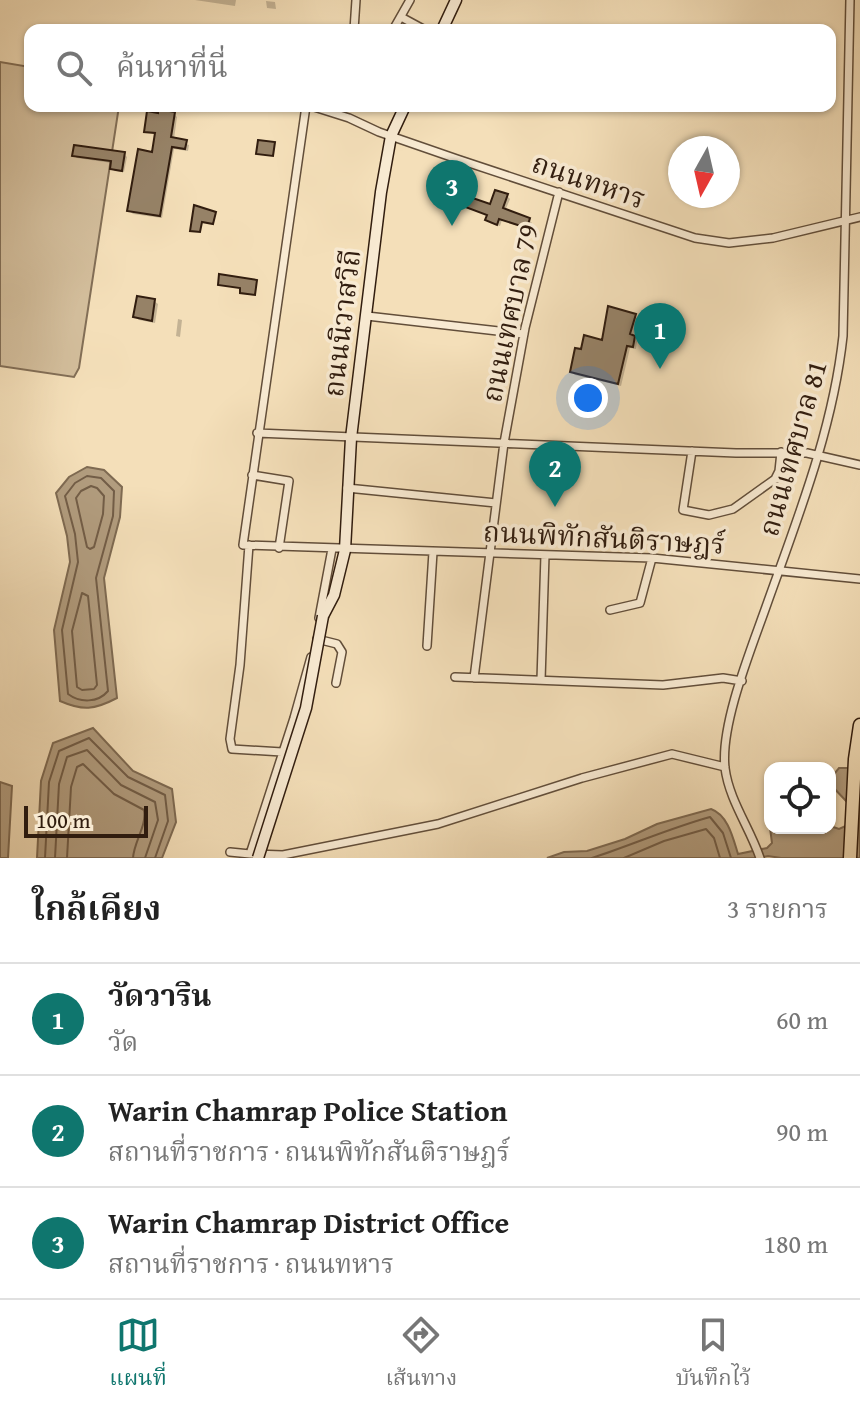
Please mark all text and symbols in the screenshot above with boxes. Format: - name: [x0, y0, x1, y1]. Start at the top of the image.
- search box: [24, 24, 836, 112]
- text: ค้นหาที่นี่: [116, 44, 228, 88]
- icon: search: [52, 46, 96, 90]
- north arrow: [668, 136, 740, 208]
- street label: ถนนทหาร: [527, 141, 651, 219]
- pin: 3: [426, 160, 478, 226]
- street label: ถนนเทศบาล 79: [470, 220, 548, 406]
- street label: ถนนนิวาสวิถี: [312, 247, 370, 399]
- pin: 1: [634, 303, 686, 369]
- street label: ถนนเทศบาล 81: [747, 355, 837, 541]
- your location: [568, 378, 608, 418]
- pin: 2: [529, 441, 581, 507]
- street label: ถนนพิทักสันติราษฎร์: [482, 510, 726, 564]
- map controls: [764, 762, 836, 834]
- button: locate: [764, 762, 836, 834]
- scale bar: [24, 802, 148, 838]
- text: 100 m: [36, 804, 91, 836]
- text: ใกล้เคียง: [32, 883, 161, 932]
- text: 3 รายการ: [727, 889, 828, 928]
- text: วัดวาริน: [108, 973, 211, 1017]
- text: 1: [51, 1000, 65, 1039]
- text: 60 m: [776, 1000, 828, 1039]
- text: วัด: [108, 1022, 138, 1061]
- text: Warin Chamrap Police Station: [108, 1088, 507, 1132]
- text: 2: [51, 1112, 65, 1151]
- text: 90 m: [776, 1112, 828, 1151]
- text: สถานที่ราชการ · ถนนพิทักสันติราษฎร์: [108, 1132, 510, 1171]
- text: Warin Chamrap District Office: [108, 1200, 509, 1244]
- text: 3: [51, 1224, 65, 1263]
- text: 180 m: [763, 1224, 828, 1263]
- text: สถานที่ราชการ · ถนนทหาร: [108, 1244, 394, 1283]
- tab: แผนที่: [109, 1313, 167, 1397]
- tab: เส้นทาง: [386, 1313, 457, 1397]
- tab: บันทึกไว้: [676, 1313, 751, 1397]

